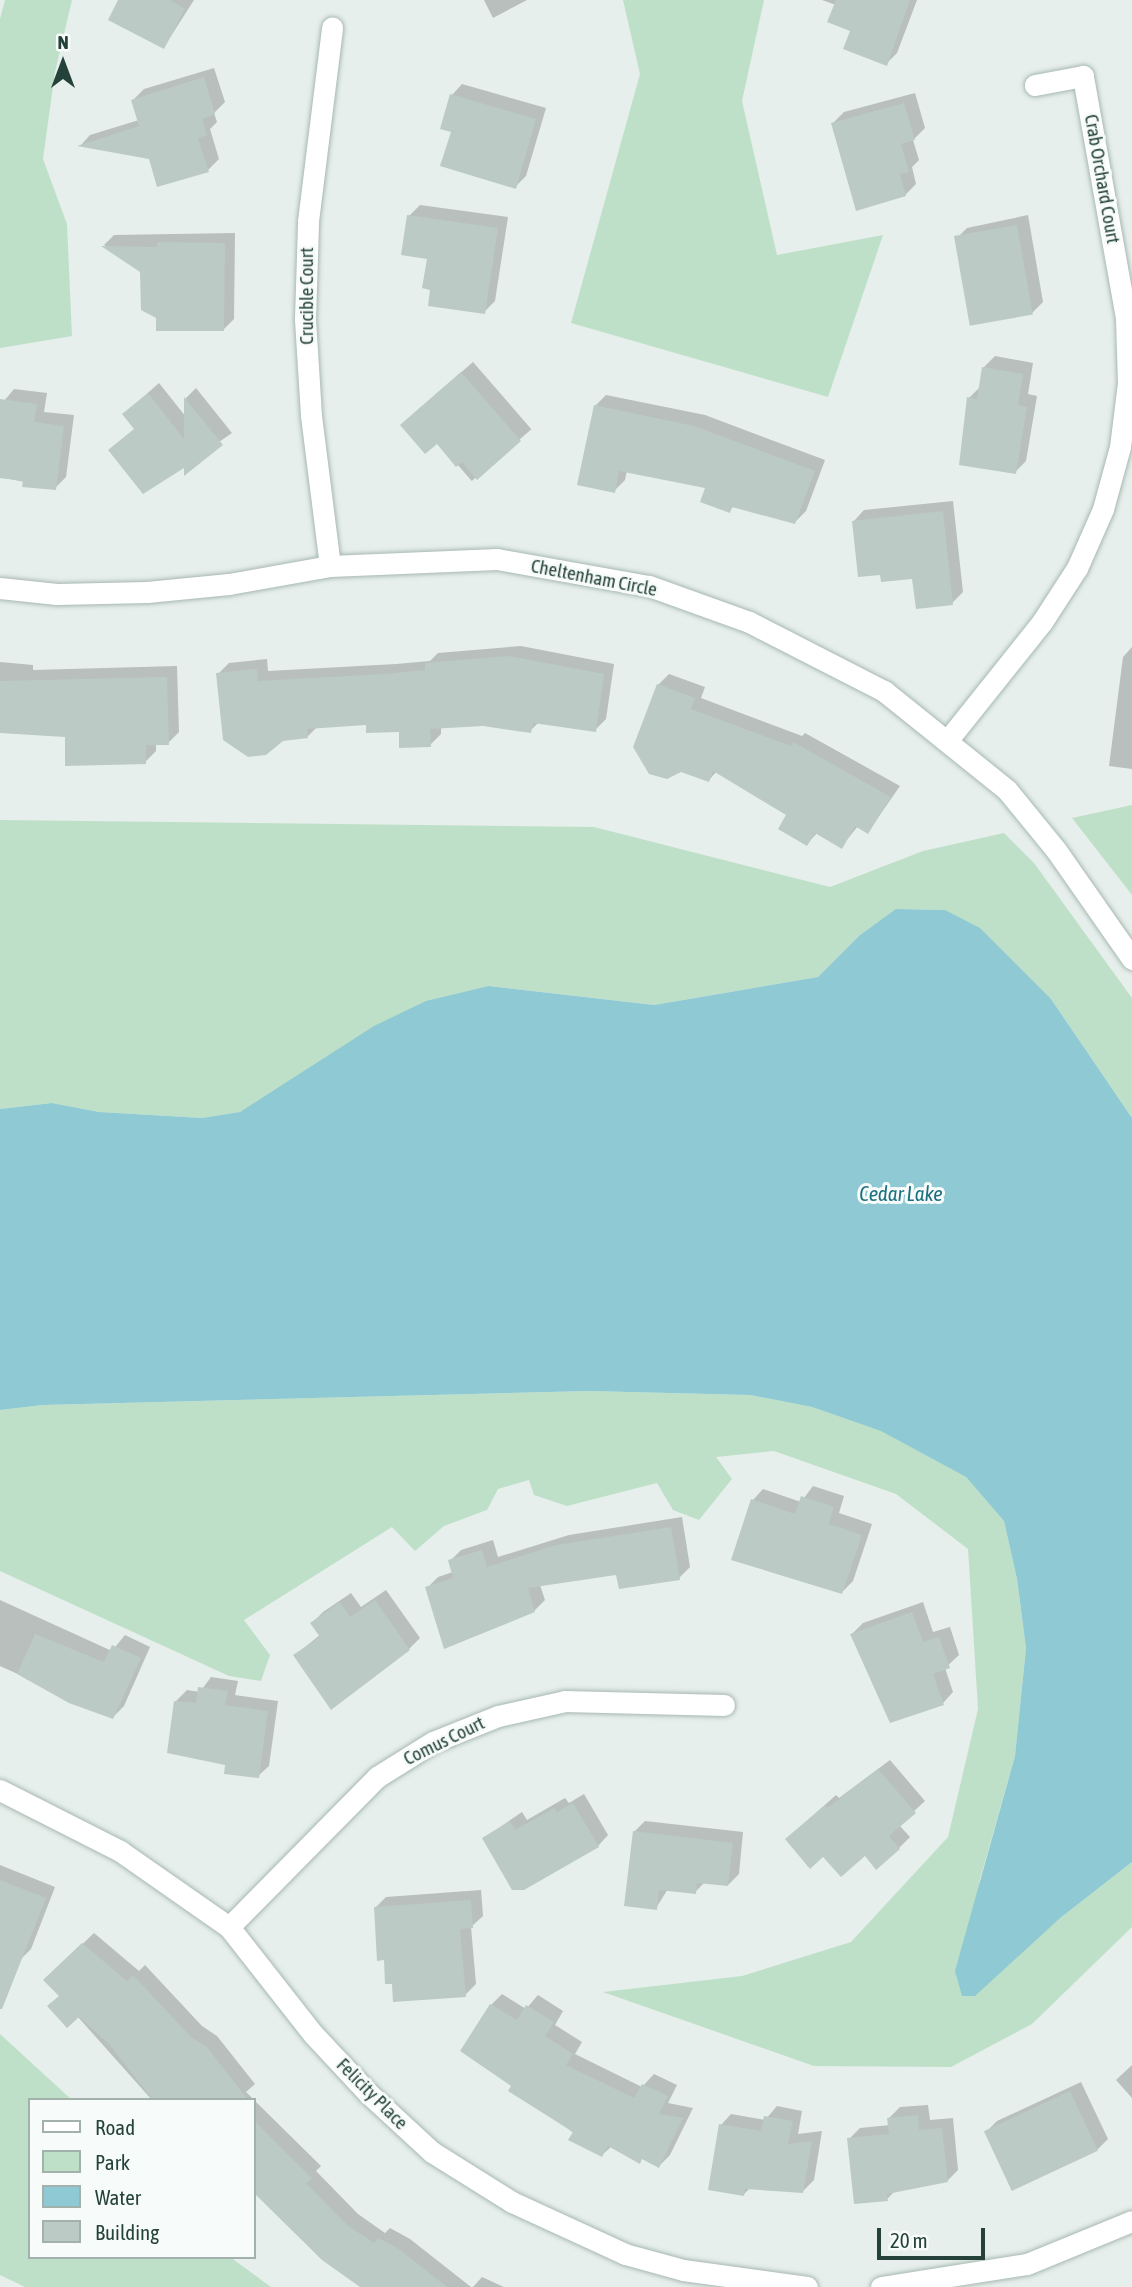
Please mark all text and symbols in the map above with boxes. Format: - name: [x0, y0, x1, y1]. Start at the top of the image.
- north arrow: [28, 28, 98, 98]
- text: N: [57, 31, 69, 53]
- street label: Crab Orchard Court: [1079, 113, 1125, 245]
- street label: Crucible Court: [296, 247, 318, 345]
- street label: Cheltenham Circle: [529, 555, 659, 601]
- water label: Cedar Lake: [859, 1180, 943, 1206]
- street label: Comus Court: [400, 1712, 488, 1770]
- street label: Felicity Place: [332, 2054, 412, 2134]
- legend: [28, 2098, 256, 2259]
- text: Road: [95, 2115, 135, 2139]
- text: Park: [95, 2150, 130, 2174]
- text: Water: [95, 2185, 141, 2209]
- scale bar: [880, 2214, 988, 2258]
- text: Building: [95, 2220, 159, 2244]
- text: 20 m: [890, 2228, 928, 2252]

